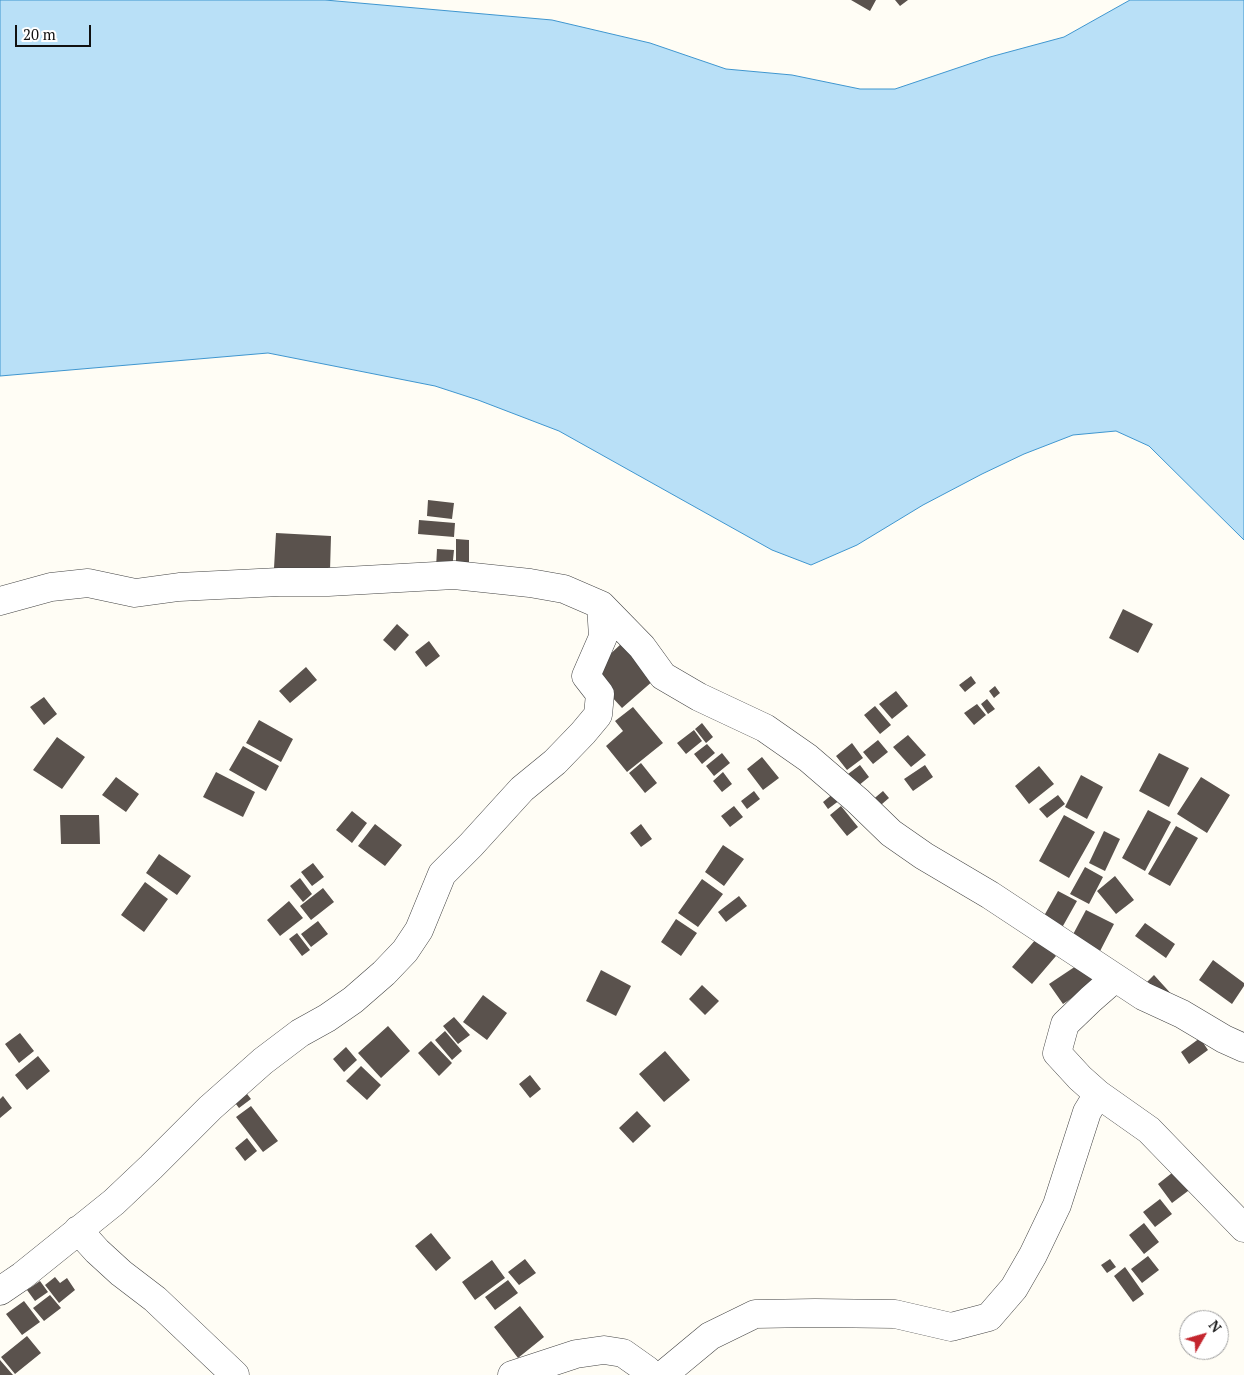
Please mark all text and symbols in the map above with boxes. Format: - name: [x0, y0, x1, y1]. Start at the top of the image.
- scale bar: [18, 15, 94, 47]
- text: 20 m: [23, 24, 56, 44]
- north arrow: [1179, 1310, 1229, 1360]
- text: N: [1205, 1316, 1226, 1336]

